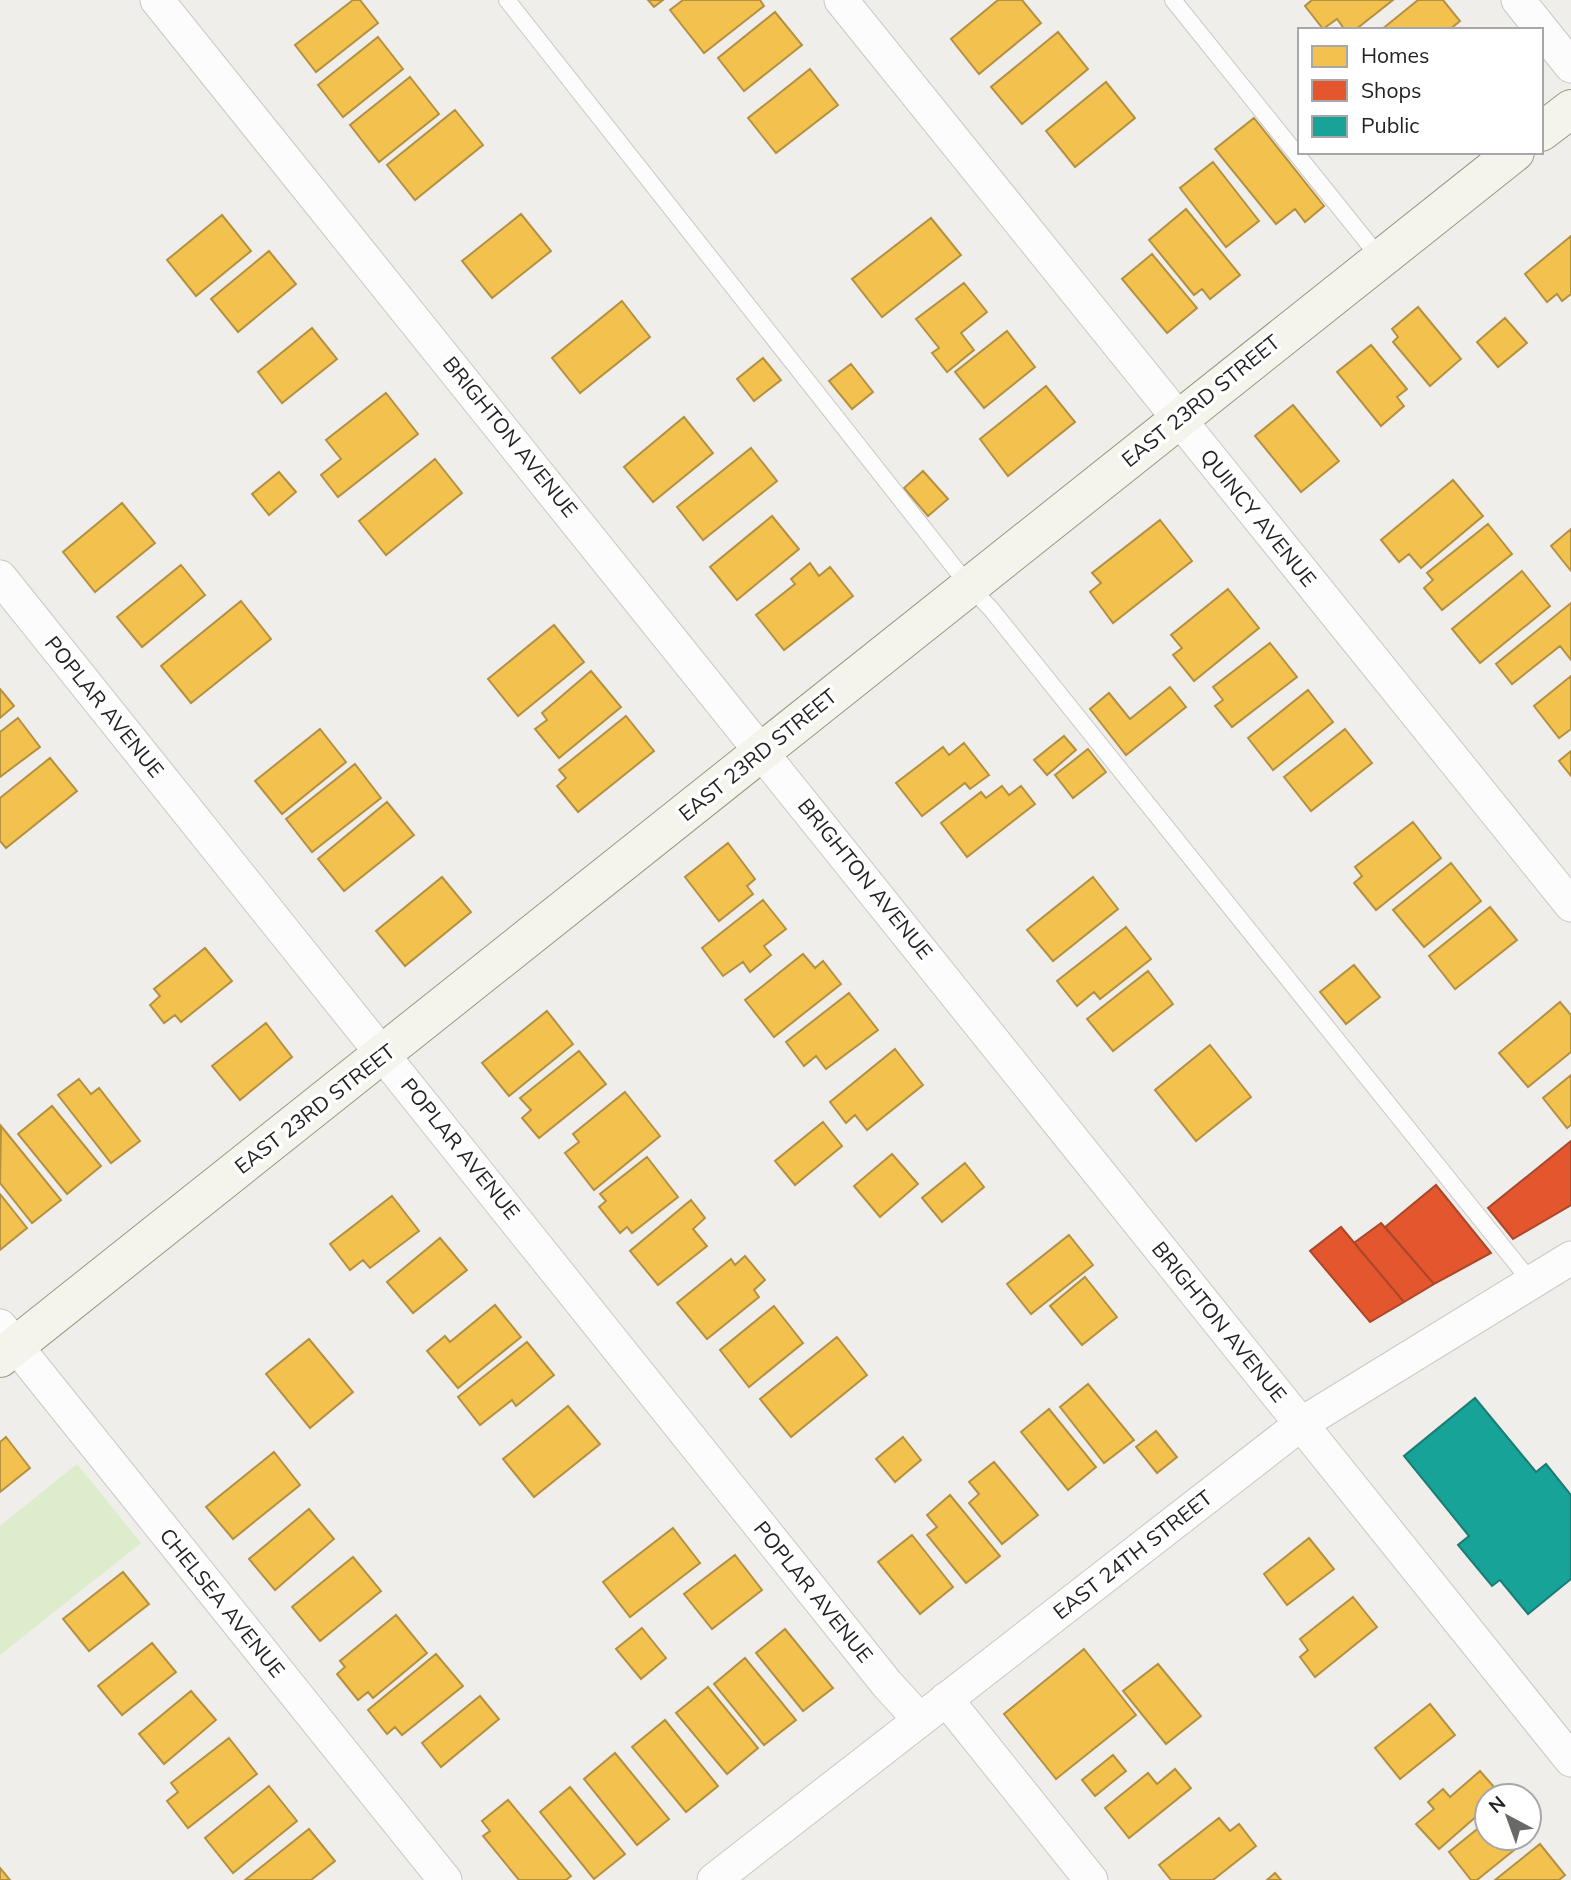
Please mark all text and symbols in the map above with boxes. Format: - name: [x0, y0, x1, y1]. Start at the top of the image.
- legend: [1298, 28, 1543, 154]
- text: Homes: [1361, 42, 1429, 68]
- text: Shops: [1361, 77, 1421, 103]
- text: Public: [1361, 112, 1420, 138]
- street label: EAST 23RD STREET: [1116, 328, 1285, 472]
- street label: BRIGHTON AVENUE: [438, 351, 584, 522]
- street label: QUINCY AVENUE: [1195, 443, 1322, 591]
- street label: POPLAR AVENUE: [40, 630, 170, 782]
- street label: EAST 23RD STREET: [673, 682, 842, 826]
- street label: BRIGHTON AVENUE: [793, 793, 939, 964]
- street label: EAST 23RD STREET: [229, 1037, 400, 1179]
- street label: POPLAR AVENUE: [396, 1072, 526, 1224]
- street label: BRIGHTON AVENUE: [1147, 1236, 1293, 1407]
- street label: EAST 24TH STREET: [1048, 1484, 1217, 1624]
- street label: POPLAR AVENUE: [749, 1515, 879, 1667]
- street label: CHELSEA AVENUE: [155, 1522, 291, 1682]
- north arrow: [1473, 1782, 1543, 1852]
- text: N: [1484, 1790, 1510, 1818]

